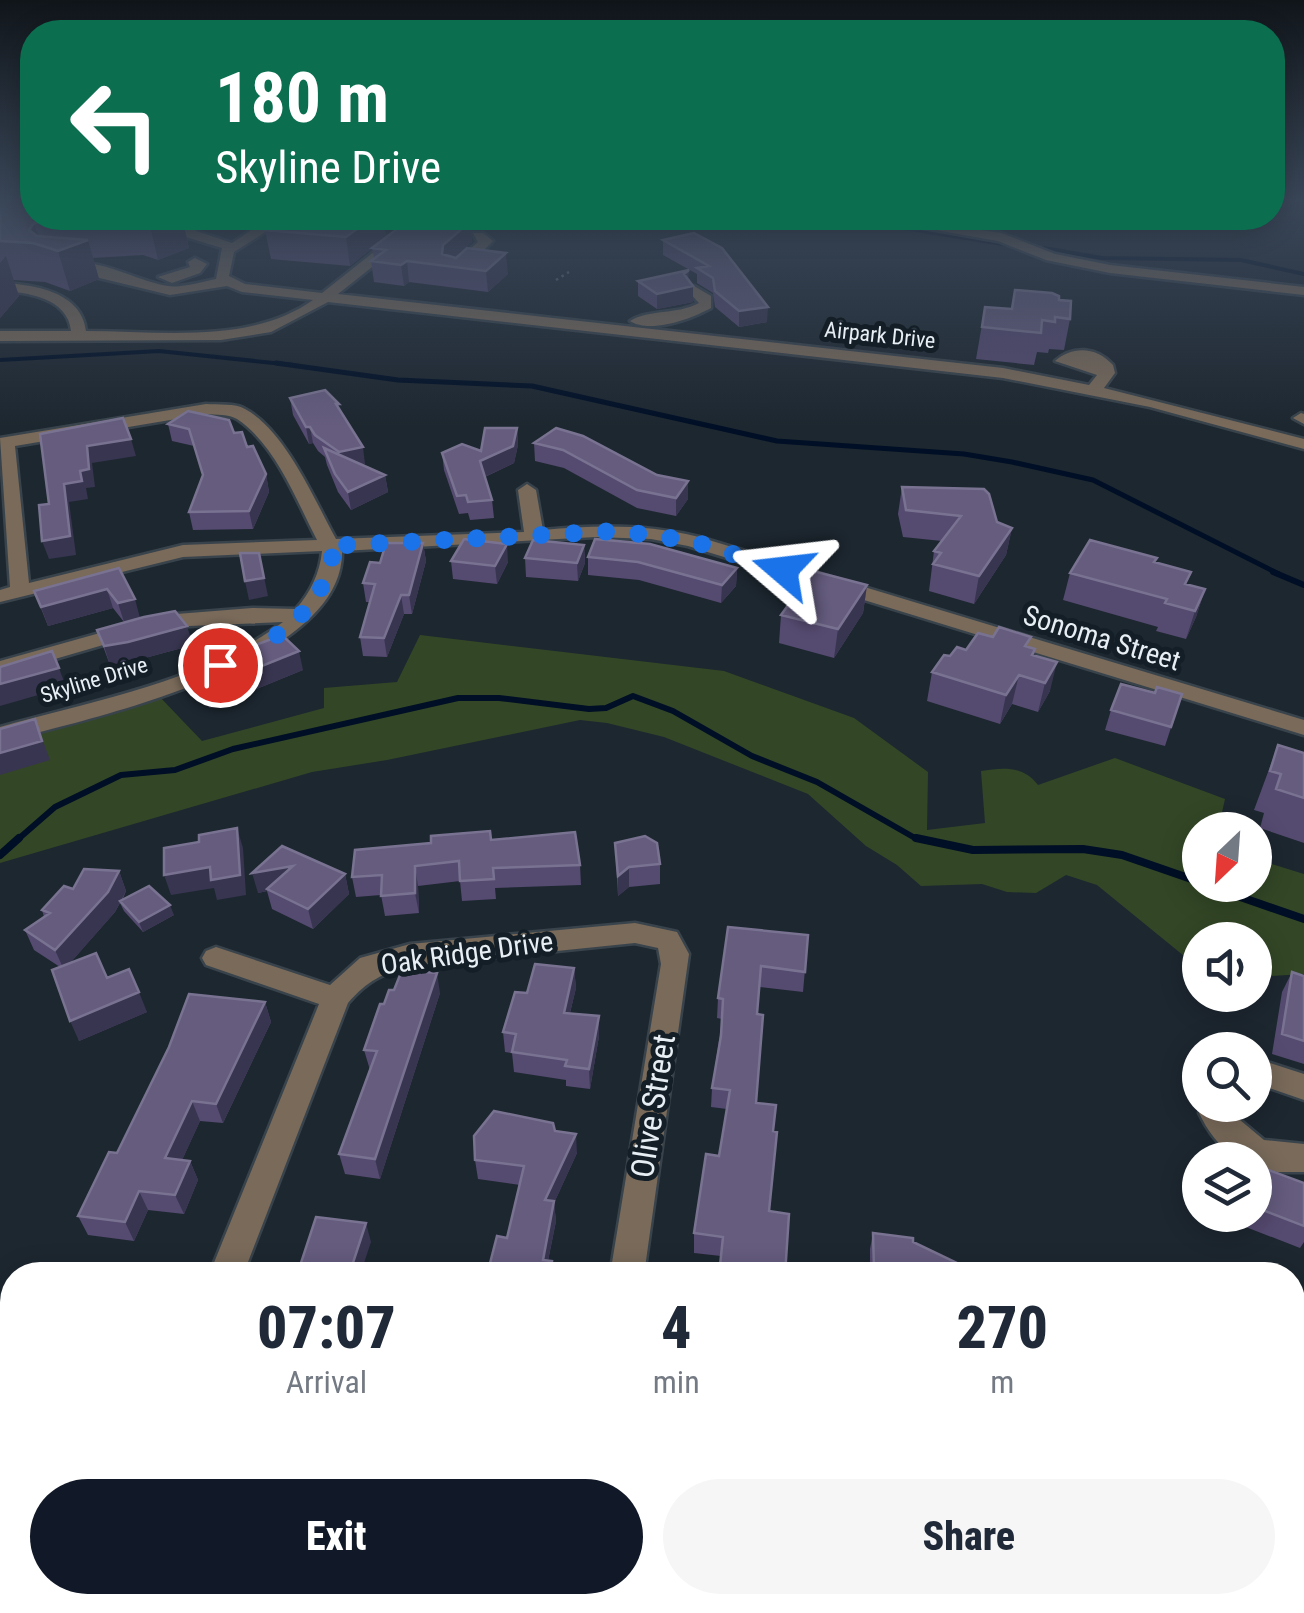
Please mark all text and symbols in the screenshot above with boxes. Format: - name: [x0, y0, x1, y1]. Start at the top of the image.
- text: 180 m: [215, 57, 389, 139]
- icon: left: [50, 60, 180, 190]
- text: Skyline Drive: [215, 141, 441, 194]
- street label: Airpark Drive: [823, 317, 937, 353]
- position arrow: [731, 518, 835, 622]
- street label: Sonoma Street: [1019, 598, 1185, 678]
- pin: [178, 623, 263, 708]
- icon: arrive: [193, 638, 248, 693]
- street label: Skyline Drive: [38, 652, 150, 708]
- north arrow: [1182, 812, 1272, 902]
- map controls: [1182, 812, 1272, 1232]
- button: sound: [1182, 922, 1272, 1012]
- street label: Oak Ridge Drive: [379, 925, 555, 981]
- street label: Olive Street: [623, 1032, 683, 1180]
- button: search: [1182, 1032, 1272, 1122]
- button: layers: [1182, 1142, 1272, 1232]
- text: 07:07: [257, 1292, 396, 1363]
- text: 4: [661, 1292, 691, 1363]
- text: 270: [957, 1292, 1048, 1363]
- text: Arrival: [286, 1363, 367, 1401]
- text: min: [653, 1363, 700, 1401]
- text: m: [990, 1363, 1014, 1401]
- button: Exit: [30, 1479, 643, 1594]
- button: Share: [663, 1479, 1275, 1594]

